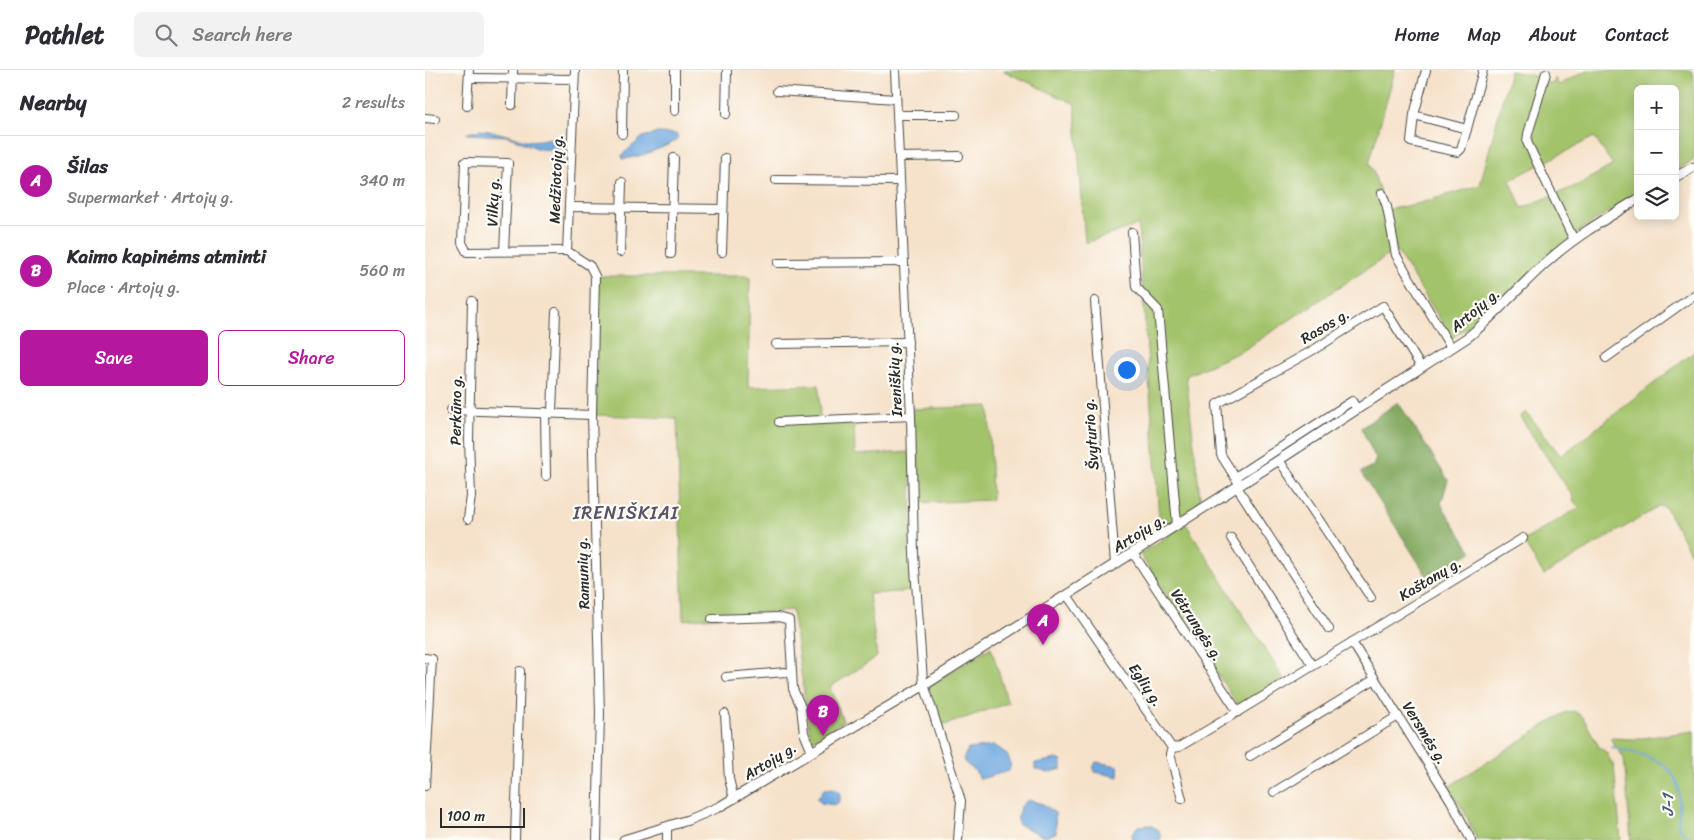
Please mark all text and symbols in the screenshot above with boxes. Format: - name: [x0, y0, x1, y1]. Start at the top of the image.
- search box: [134, 12, 484, 57]
- text: Pathlet: [25, 14, 104, 56]
- text: Search here: [192, 18, 292, 51]
- text: Home: [1395, 19, 1440, 51]
- text: Map: [1468, 19, 1501, 51]
- text: About: [1529, 19, 1577, 51]
- text: Contact: [1605, 19, 1669, 51]
- icon: search: [152, 21, 180, 49]
- text: Nearby: [20, 84, 86, 122]
- map controls: [1634, 85, 1679, 220]
- button: +: [1634, 85, 1679, 130]
- text: 2 results: [342, 88, 405, 117]
- button: −: [1634, 130, 1679, 175]
- street label: Medžiotojų g.: [541, 134, 571, 224]
- text: Šilas: [67, 150, 108, 183]
- text: A: [31, 166, 41, 195]
- text: 340 m: [360, 166, 405, 195]
- button: layers: [1634, 175, 1679, 220]
- street label: Vilkų g.: [479, 177, 507, 227]
- text: Supermarket · Artojų g.: [67, 183, 234, 212]
- text: Kaimo kapinėms atminti: [67, 240, 266, 273]
- text: B: [31, 256, 41, 285]
- text: 560 m: [360, 256, 405, 285]
- text: Place · Artojų g.: [67, 273, 181, 302]
- street label: Artojų g.: [1443, 281, 1506, 339]
- street label: Rasos g.: [1295, 301, 1355, 351]
- button: Save: [20, 330, 208, 386]
- button: Share: [218, 330, 405, 386]
- street label: Ireniškių g.: [880, 341, 910, 418]
- your location: [1114, 357, 1140, 383]
- street label: Perkūno g.: [442, 374, 470, 446]
- street label: Švyturio g.: [1076, 397, 1106, 471]
- district label: IRENIŠKIAI: [572, 497, 680, 529]
- street label: Artojų g.: [1106, 506, 1171, 560]
- street label: Ramunių g.: [569, 536, 597, 610]
- street label: Kaštonų g.: [1393, 550, 1467, 608]
- street label: Vėtrungės g.: [1164, 583, 1230, 667]
- pin: A: [1027, 604, 1059, 645]
- street label: Eglių g.: [1122, 658, 1170, 712]
- pin: B: [807, 695, 839, 736]
- street label: Versmės g.: [1395, 696, 1455, 770]
- street label: Artojų g.: [737, 735, 802, 788]
- water label: J-1: [1653, 792, 1682, 816]
- text: 100 m: [447, 804, 485, 829]
- scale bar: [440, 805, 525, 828]

